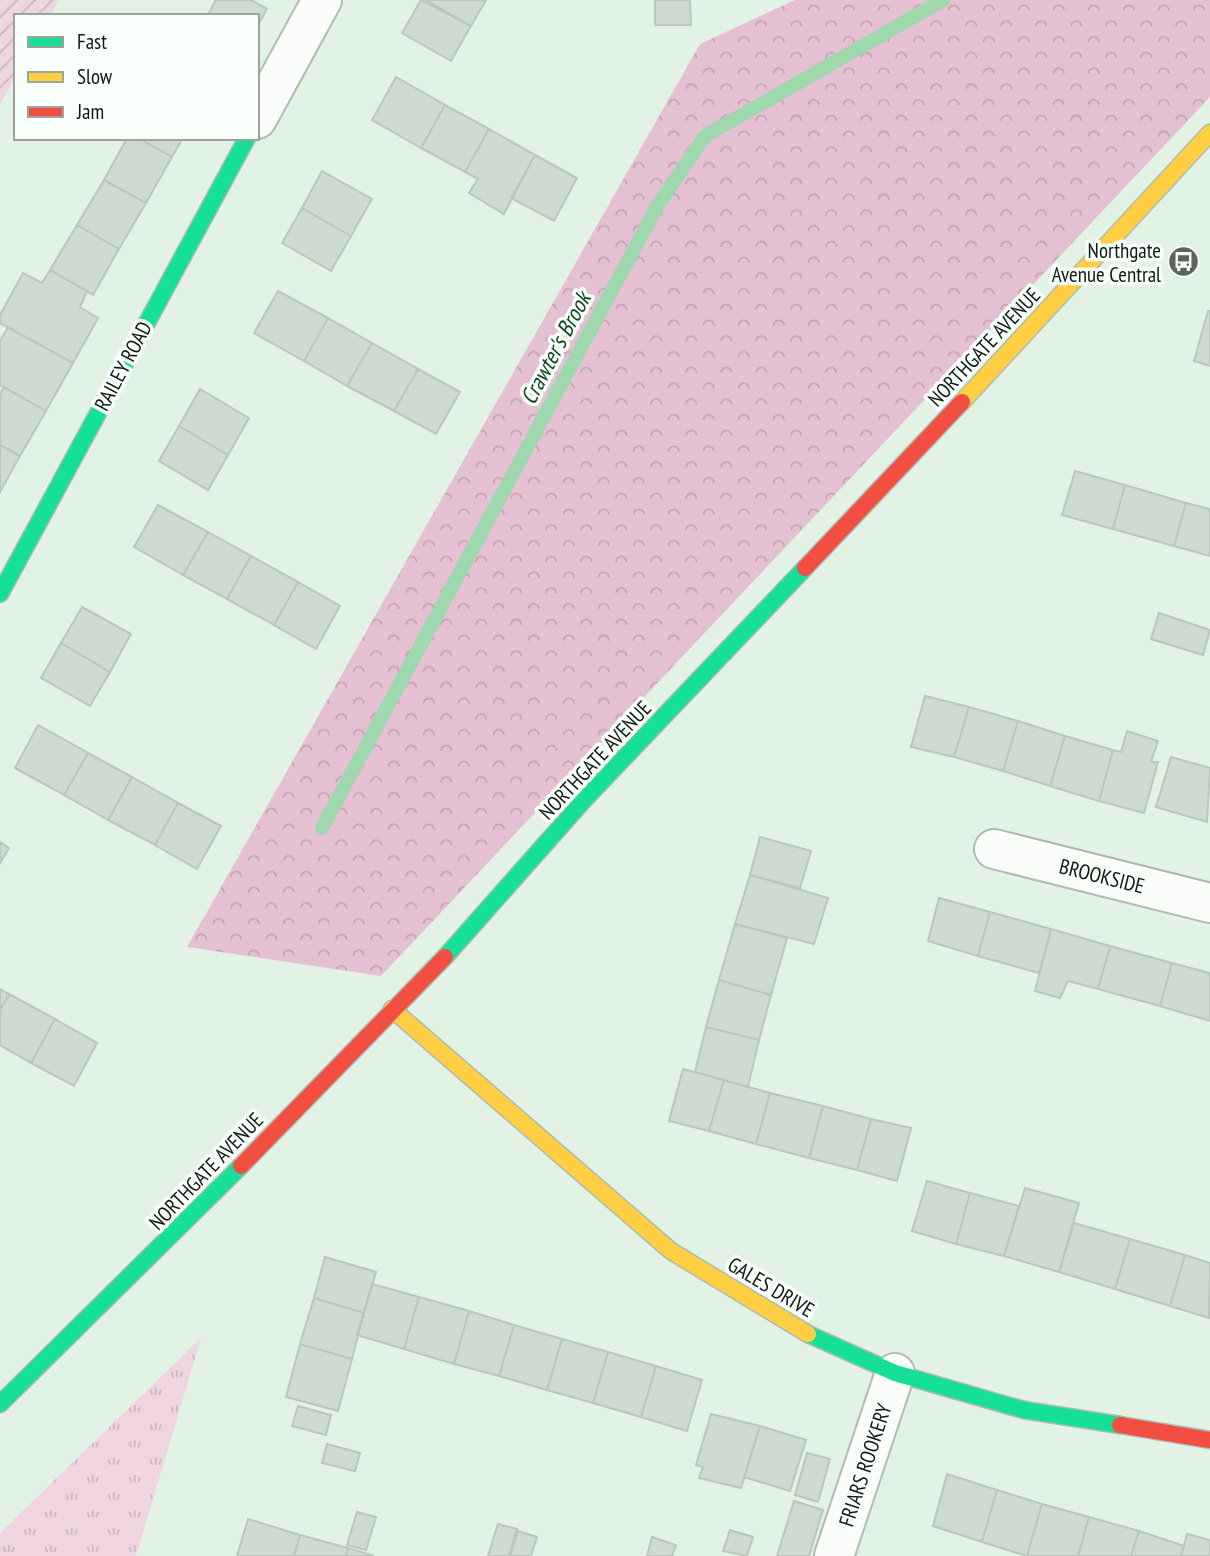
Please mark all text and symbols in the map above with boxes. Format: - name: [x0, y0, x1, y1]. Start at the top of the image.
- legend: [14, 14, 259, 140]
- text: Fast: [77, 28, 107, 55]
- text: Slow: [77, 63, 113, 90]
- text: Jam: [76, 98, 104, 125]
- place label: Northgate Avenue Central: [1052, 237, 1161, 288]
- bus stop icon: Northgate Avenue Central: [1167, 245, 1201, 279]
- street label: NORTHGATE AVENUE: [922, 282, 1046, 412]
- water label: Crawter's Brook: [513, 284, 598, 409]
- street label: RAILEY ROAD: [88, 317, 158, 415]
- street label: NORTHGATE AVENUE: [533, 695, 657, 825]
- street label: BROOKSIDE: [1057, 852, 1147, 900]
- street label: NORTHGATE AVENUE: [143, 1107, 269, 1235]
- street label: GALES DRIVE: [723, 1251, 819, 1323]
- street label: FRIARS ROOKERY: [832, 1400, 898, 1530]

